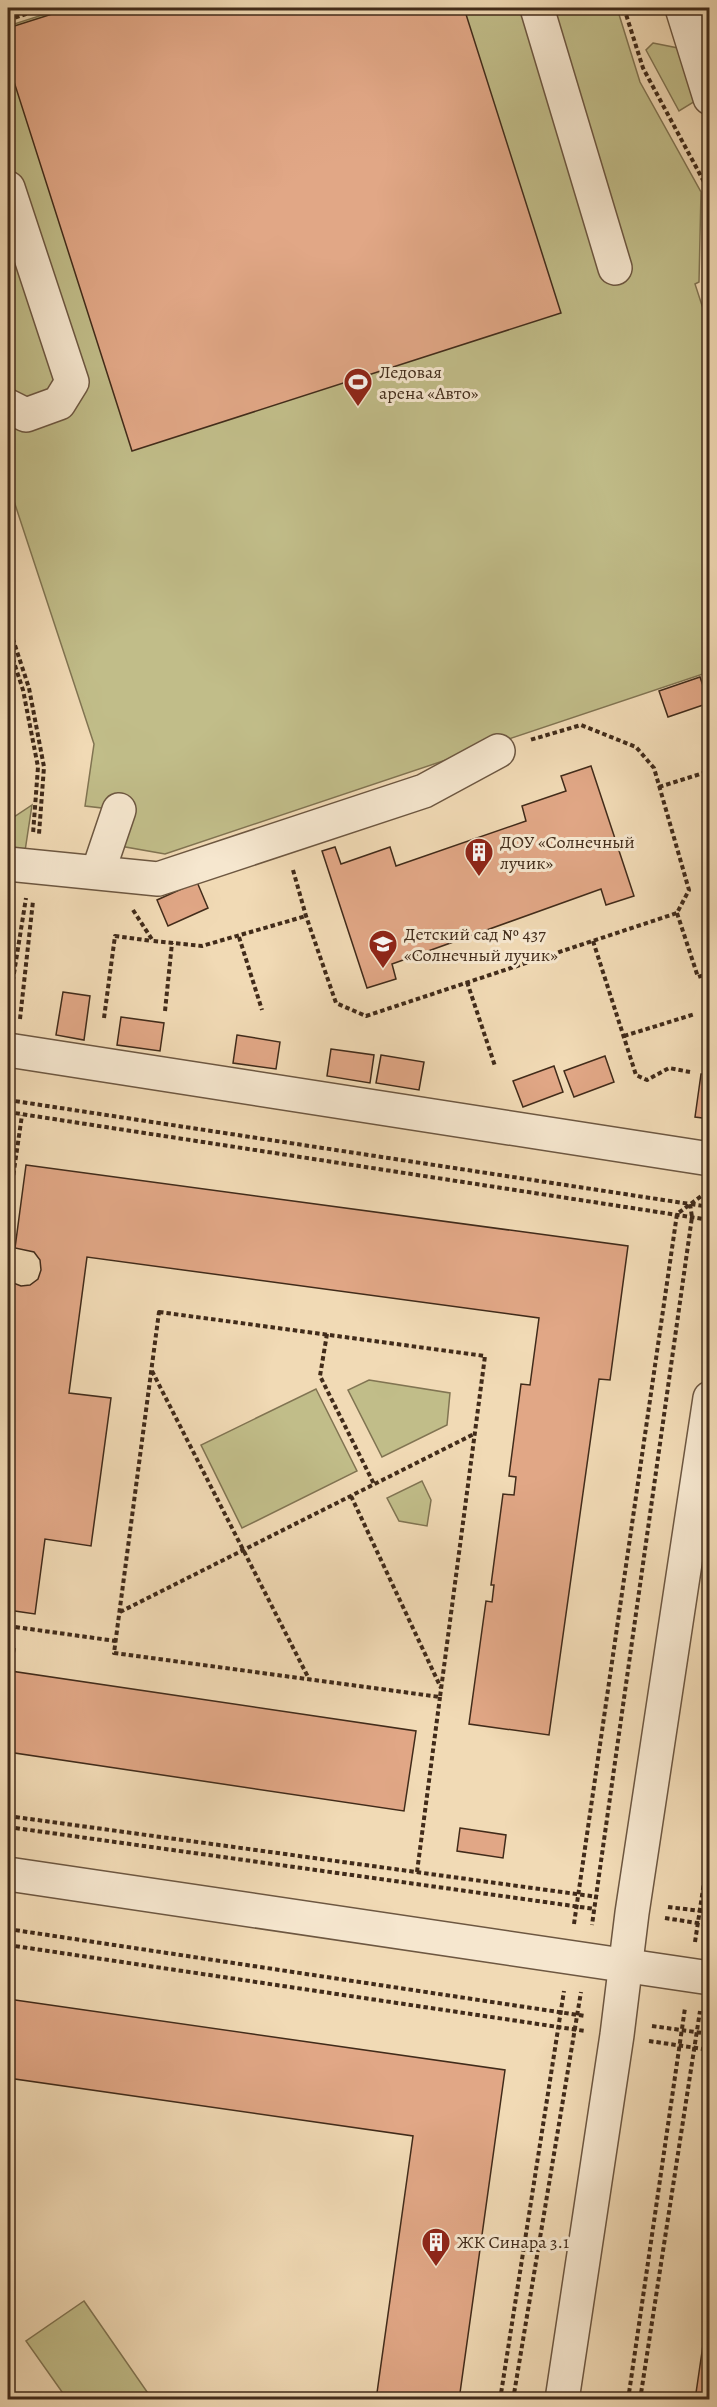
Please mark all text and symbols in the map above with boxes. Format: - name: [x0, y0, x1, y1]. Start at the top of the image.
- place label: Ледовая арена «Авто»: [379, 360, 479, 405]
- sports icon: Ледовая арена «Авто»: [342, 366, 374, 408]
- place label: ДОУ «Солнечный лучик»: [500, 830, 635, 875]
- building icon: ДОУ «Солнечный лучик»: [463, 836, 495, 878]
- place label: Детский сад № 437 «Солнечный лучик»: [404, 922, 558, 967]
- school or university icon: Детский сад № 437 «Солнечный лучик»: [367, 928, 399, 970]
- building icon: ЖК Синара 3.1: [420, 2226, 452, 2268]
- place label: ЖК Синара 3.1: [457, 2230, 569, 2254]

